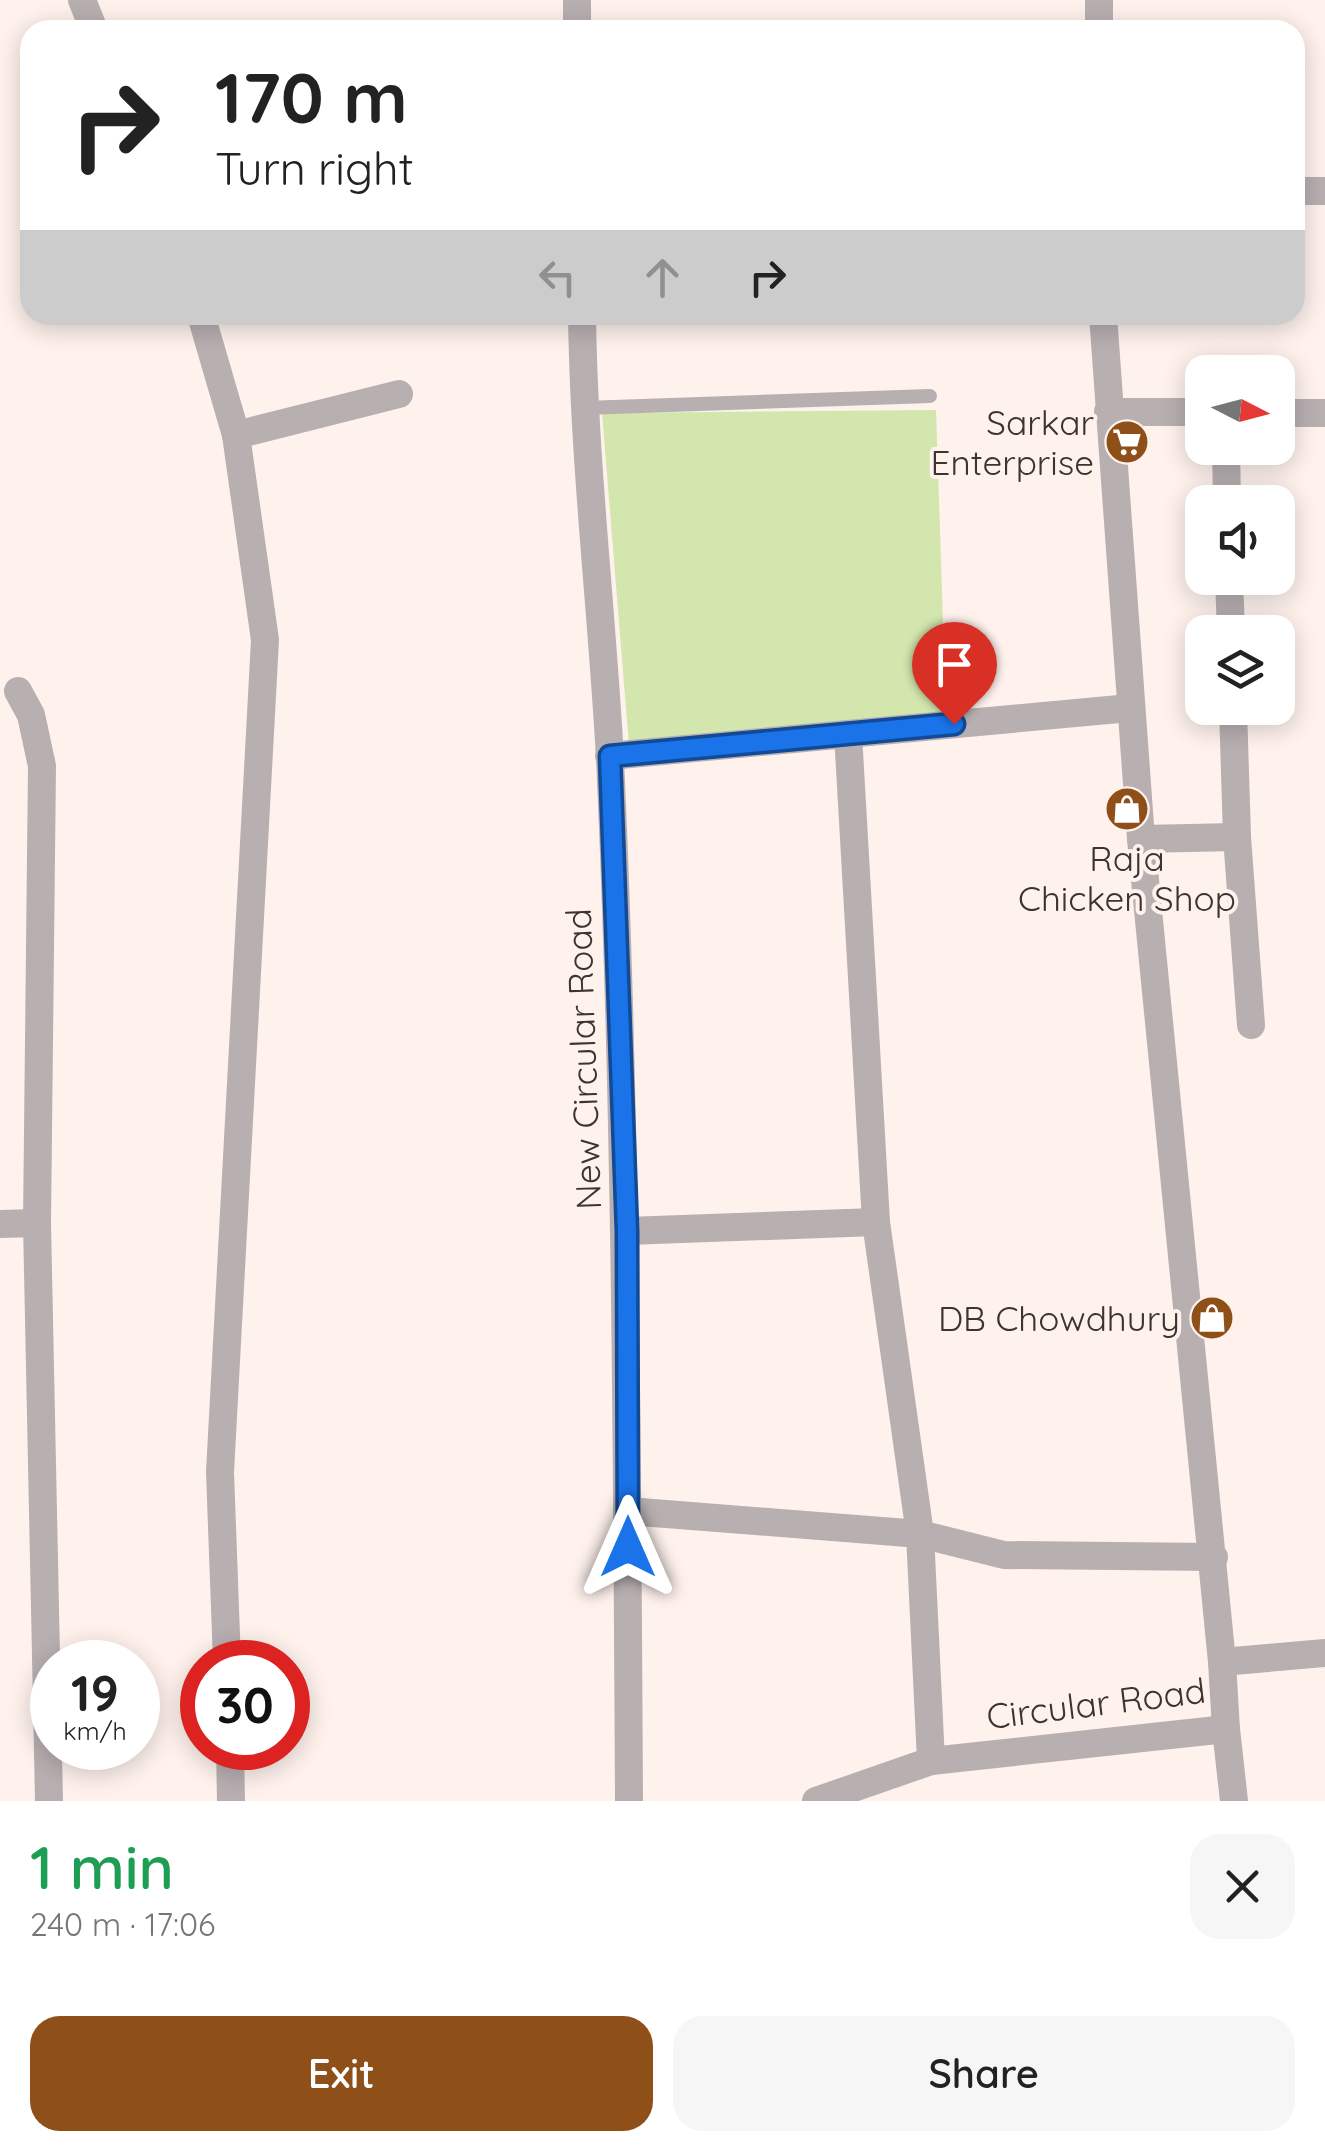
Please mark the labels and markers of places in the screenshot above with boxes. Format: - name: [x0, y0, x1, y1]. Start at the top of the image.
- place label: Sarkar Enterprise: [931, 400, 1094, 484]
- supermarket icon: Sarkar Enterprise: [1104, 419, 1150, 465]
- pin: [912, 622, 997, 725]
- shop icon: Raja Chicken Shop: [1104, 786, 1150, 832]
- place label: Raja Chicken Shop: [1018, 836, 1236, 920]
- shop icon: DB Chowdhury: [1189, 1295, 1235, 1341]
- place label: DB Chowdhury: [938, 1296, 1180, 1340]

